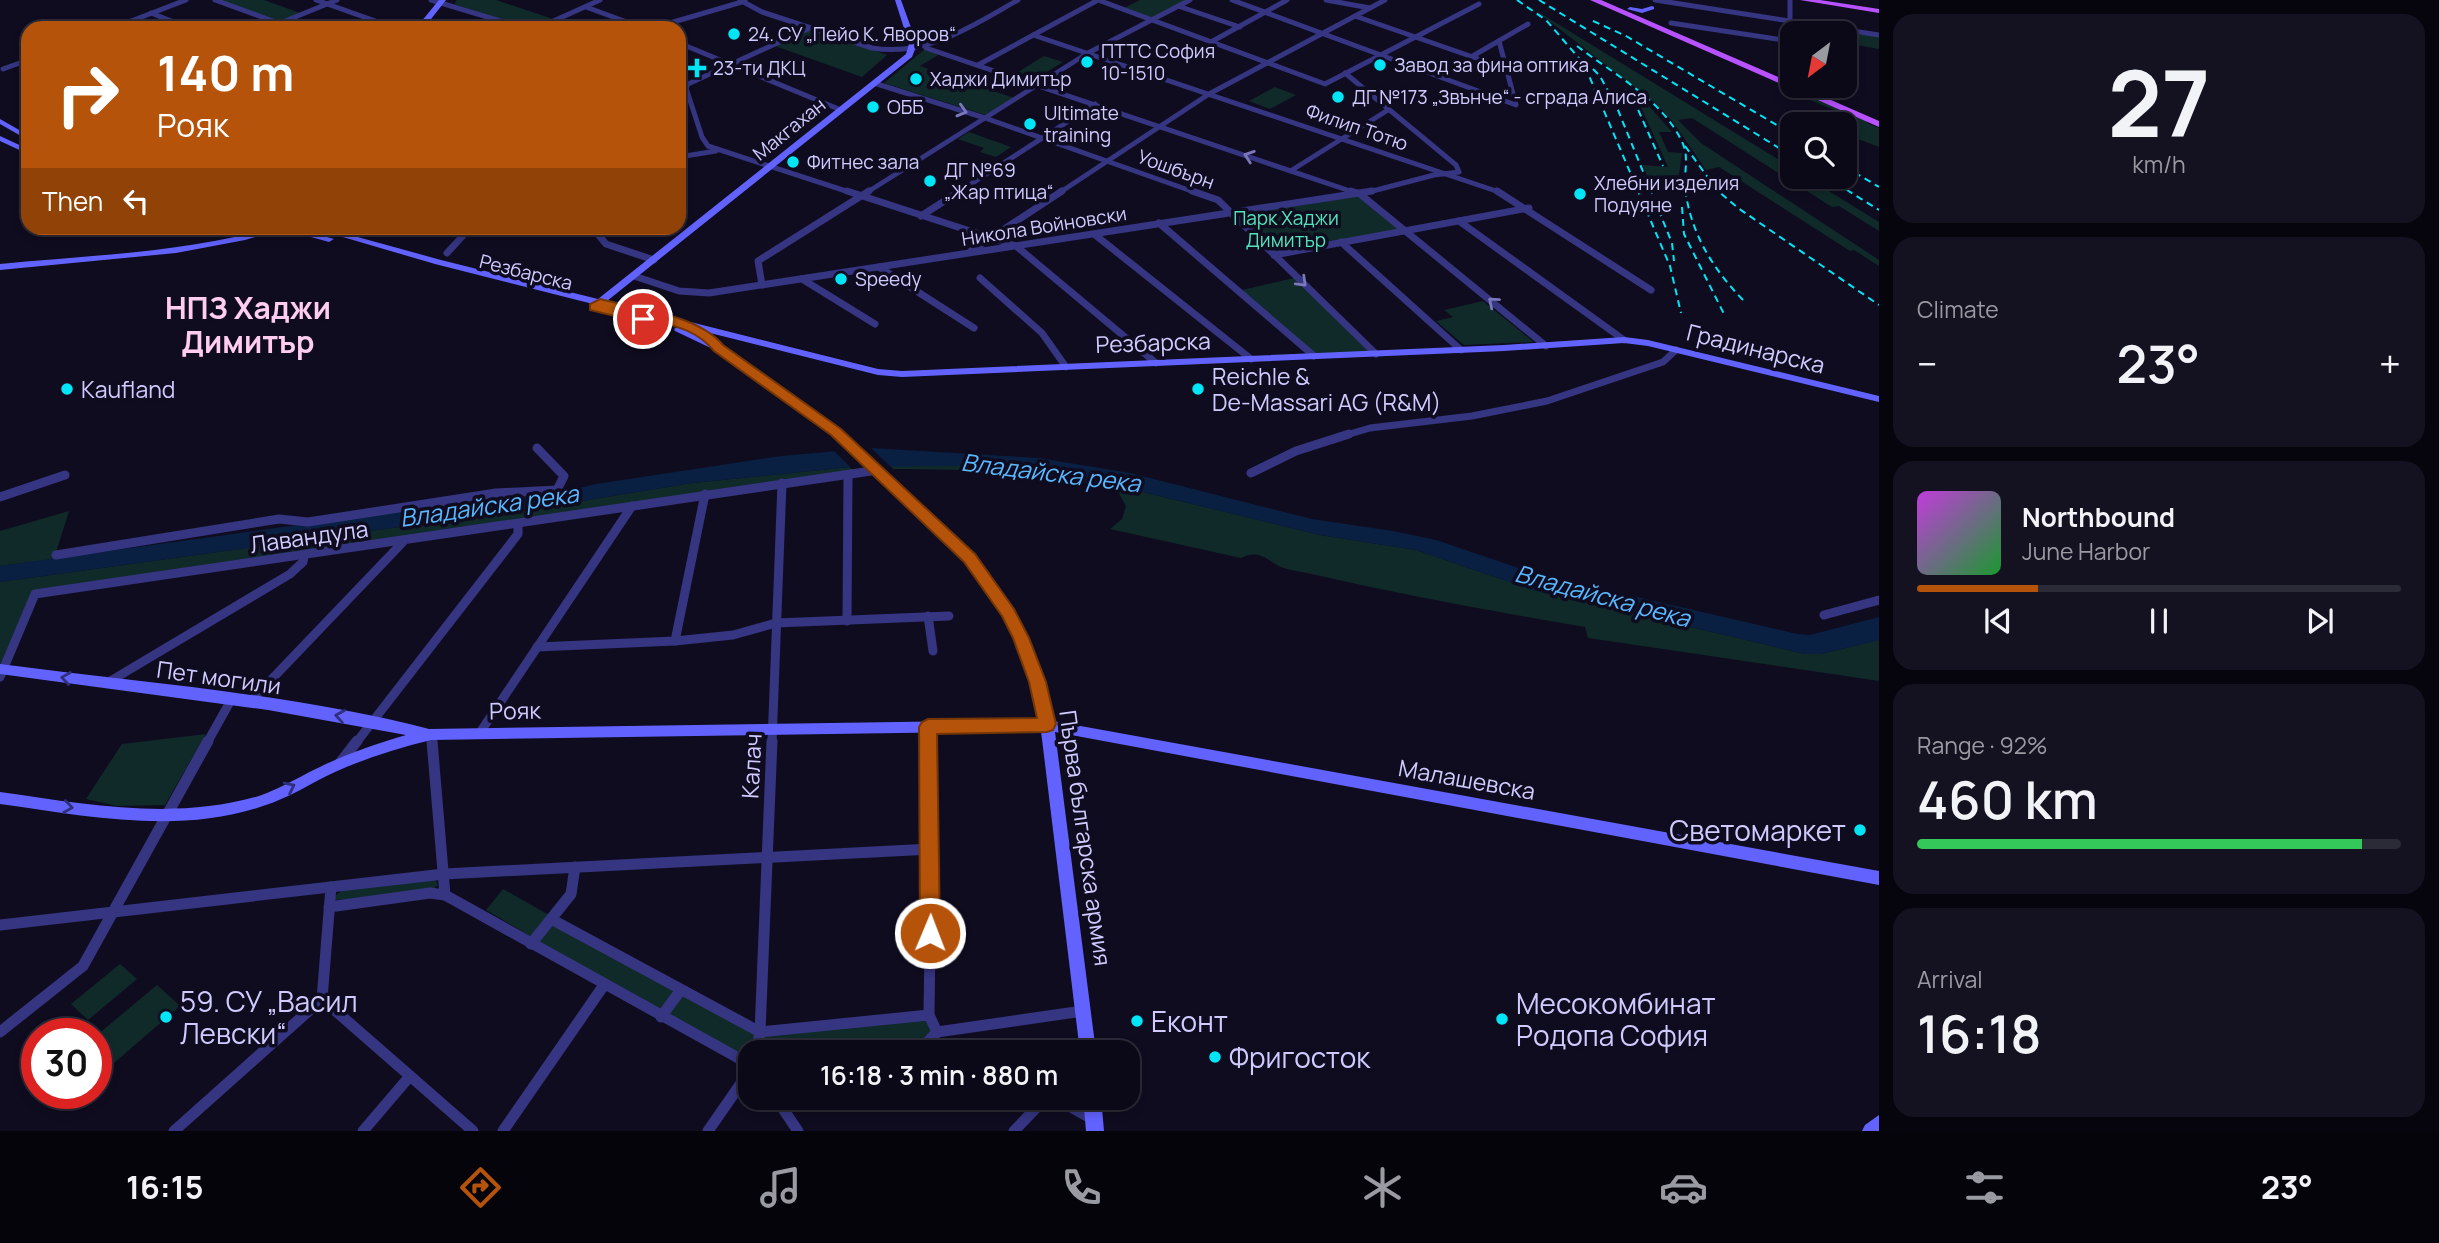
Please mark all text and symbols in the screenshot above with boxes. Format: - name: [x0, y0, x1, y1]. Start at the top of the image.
- place label: 24. СУ „Пейо К. Яворов“: [748, 21, 956, 47]
- north arrow: [1780, 21, 1857, 98]
- map controls: [1780, 21, 1857, 189]
- marker: 24. СУ „Пейо К. Яворов“: [726, 26, 742, 42]
- place label: ПТТС София 10-1510: [1101, 38, 1215, 86]
- text: 140 m: [157, 39, 294, 106]
- text: 27: [2108, 40, 2210, 164]
- icon: right: [42, 49, 133, 140]
- place label: Завод за фина оптика: [1394, 52, 1589, 78]
- marker: ПТТС София 10-1510: [1079, 54, 1095, 70]
- place label: 23-ти ДКЦ: [713, 55, 806, 81]
- marker: Завод за фина оптика: [1372, 57, 1388, 73]
- marker: 23-ти ДКЦ: [687, 58, 707, 78]
- place label: Хаджи Димитър: [930, 66, 1072, 92]
- marker: Хаджи Димитър: [908, 71, 924, 87]
- place label: ДГ №173 „Звънче“ - сграда Алиса: [1352, 84, 1647, 110]
- marker: ДГ №173 „Звънче“ - сграда Алиса: [1330, 89, 1346, 105]
- street label: Макгахан: [747, 92, 831, 166]
- place label: ОББ: [887, 94, 924, 120]
- street label: Филип Тотю: [1303, 97, 1411, 157]
- marker: ОББ: [865, 99, 881, 115]
- place label: Ultimate training: [1044, 100, 1119, 148]
- one-way arrow: [956, 102, 968, 117]
- text: Рояк: [157, 103, 229, 147]
- button: search: [1780, 112, 1857, 189]
- marker: Ultimate training: [1022, 116, 1038, 132]
- street label: Уошбърн: [1134, 143, 1218, 195]
- text: km/h: [2132, 148, 2186, 180]
- place label: Фитнес зала: [807, 149, 919, 175]
- one-way arrow: [1244, 150, 1256, 164]
- marker: Фитнес зала: [785, 154, 801, 170]
- place label: ДГ №69 „Жар птица“: [944, 157, 1054, 205]
- place label: Хлебни изделия Подуяне: [1594, 170, 1739, 218]
- marker: ДГ №69 „Жар птица“: [922, 173, 938, 189]
- icon: left: [117, 182, 155, 220]
- text: Then: [42, 183, 103, 219]
- marker: Хлебни изделия Подуяне: [1572, 186, 1588, 202]
- street label: Никола Войновски: [960, 200, 1128, 252]
- park label: Парк Хаджи Димитър: [1233, 205, 1339, 253]
- street label: Резбарска: [477, 248, 575, 296]
- place label: Speedy: [855, 266, 921, 292]
- marker: Speedy: [833, 271, 849, 287]
- one-way arrow: [1294, 273, 1307, 286]
- district label: НПЗ Хаджи Димитър: [165, 287, 331, 362]
- pin: [613, 289, 673, 349]
- text: Climate: [1917, 293, 1999, 325]
- one-way arrow: [1489, 298, 1502, 310]
- icon: arrive: [624, 300, 662, 338]
- street label: Градинарска: [1684, 315, 1828, 381]
- street label: Резбарска: [1095, 324, 1211, 360]
- text: 23°: [2116, 328, 2200, 399]
- text: −: [1917, 337, 1938, 389]
- text: +: [2379, 337, 2401, 389]
- place label: Reichle & De-Massari AG (R&M): [1212, 360, 1441, 418]
- place label: Kaufland: [81, 373, 175, 405]
- marker: Kaufland: [59, 381, 75, 397]
- marker: Reichle & De-Massari AG (R&M): [1190, 381, 1206, 397]
- water label: Владайска река: [960, 445, 1144, 500]
- water label: Владайска река: [398, 476, 582, 534]
- text: Northbound: [2022, 499, 2175, 535]
- street label: Лавандула: [248, 512, 370, 560]
- text: June Harbor: [2022, 535, 2150, 567]
- water label: Владайска река: [1512, 556, 1696, 635]
- icon: previous: [1979, 602, 2017, 640]
- icon: pause: [2140, 602, 2178, 640]
- icon: next: [2301, 602, 2339, 640]
- street label: Пет могили: [155, 652, 283, 702]
- one-way arrow: [60, 670, 72, 685]
- street label: Рояк: [489, 694, 542, 726]
- street label: Първа българска армия: [1052, 708, 1120, 968]
- one-way arrow: [334, 709, 346, 724]
- text: Range · 92%: [1917, 729, 2048, 761]
- street label: Калач: [733, 733, 769, 799]
- street label: Малашевска: [1396, 751, 1538, 807]
- text: 460 km: [1917, 764, 2098, 835]
- one-way arrow: [283, 781, 295, 795]
- one-way arrow: [62, 799, 73, 814]
- place label: Светомаркет: [1669, 811, 1846, 849]
- marker: Светомаркет: [1852, 822, 1868, 838]
- position arrow: [893, 896, 967, 970]
- text: Arrival: [1917, 963, 1983, 995]
- place label: 59. СУ „Васил Левски“: [180, 982, 358, 1052]
- place label: Месокомбинат Родопа София: [1516, 984, 1716, 1054]
- text: 16:18: [1917, 998, 2042, 1069]
- place label: Еконт: [1151, 1002, 1228, 1040]
- marker: 59. СУ „Васил Левски“: [158, 1009, 174, 1025]
- marker: Месокомбинат Родопа София: [1494, 1011, 1510, 1027]
- marker: Еконт: [1129, 1013, 1145, 1029]
- speed limit sign: 30: [21, 1018, 112, 1109]
- place label: Фригосток: [1229, 1038, 1371, 1076]
- marker: Фригосток: [1207, 1049, 1223, 1065]
- text: 16:18 · 3 min · 880 m: [820, 1057, 1058, 1093]
- icon: directions: [456, 1163, 505, 1212]
- icon: music: [756, 1163, 805, 1212]
- icon: phone: [1057, 1163, 1106, 1212]
- icon: climate: [1358, 1163, 1407, 1212]
- icon: car: [1659, 1163, 1708, 1212]
- icon: filters: [1960, 1163, 2009, 1212]
- text: 16:15: [126, 1165, 204, 1209]
- text: 23°: [2261, 1165, 2313, 1209]

